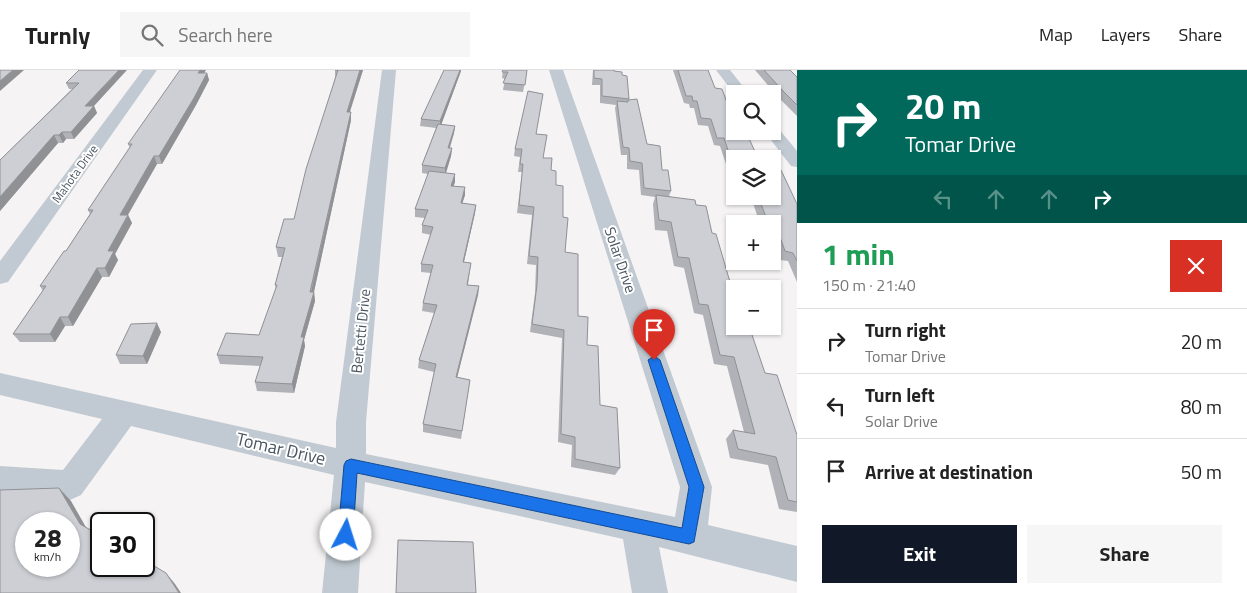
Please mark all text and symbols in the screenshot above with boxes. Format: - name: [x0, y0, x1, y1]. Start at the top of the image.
- search box: [120, 12, 470, 57]
- text: Turnly: [25, 17, 90, 53]
- text: Search here: [178, 20, 273, 49]
- icon: search: [138, 21, 166, 49]
- text: Map: [1039, 21, 1073, 48]
- text: Layers: [1101, 21, 1150, 48]
- text: Share: [1178, 21, 1222, 48]
- text: 20 m: [905, 79, 981, 133]
- map controls: [726, 85, 781, 335]
- button: search: [726, 85, 781, 140]
- icon: right: [822, 90, 887, 155]
- text: Tomar Drive: [905, 127, 1016, 161]
- street label: Mahota Drive: [47, 141, 102, 207]
- button: layers: [726, 150, 781, 205]
- icon: left: [929, 185, 957, 213]
- icon: ahead: [982, 185, 1010, 213]
- icon: ahead: [1035, 185, 1063, 213]
- icon: right: [1088, 185, 1116, 213]
- button: +: [726, 215, 781, 270]
- street label: Solar Drive: [598, 224, 642, 296]
- text: 1 min: [822, 231, 895, 277]
- button: close: [1170, 240, 1222, 292]
- text: 150 m · 21:40: [822, 273, 916, 297]
- button: −: [726, 280, 781, 335]
- street label: Bertetti Drive: [345, 288, 376, 374]
- pin: [633, 309, 675, 360]
- text: Turn right: [865, 315, 946, 344]
- icon: arrive: [640, 316, 668, 344]
- icon: right: [822, 327, 850, 355]
- text: 20 m: [1181, 327, 1222, 356]
- text: Tomar Drive: [865, 344, 946, 368]
- text: Turn left: [865, 380, 935, 409]
- icon: left: [822, 392, 850, 420]
- text: 80 m: [1181, 392, 1222, 421]
- text: Solar Drive: [865, 409, 938, 433]
- street label: Tomar Drive: [234, 425, 328, 472]
- icon: arrive: [822, 457, 850, 485]
- text: Arrive at destination: [865, 457, 1033, 486]
- text: 50 m: [1181, 457, 1222, 486]
- position arrow: [319, 508, 371, 560]
- speed limit sign: 30: [90, 512, 155, 577]
- text: 28: [33, 519, 62, 557]
- button: Exit: [822, 525, 1017, 583]
- button: Share: [1027, 525, 1222, 583]
- text: km/h: [34, 547, 61, 566]

